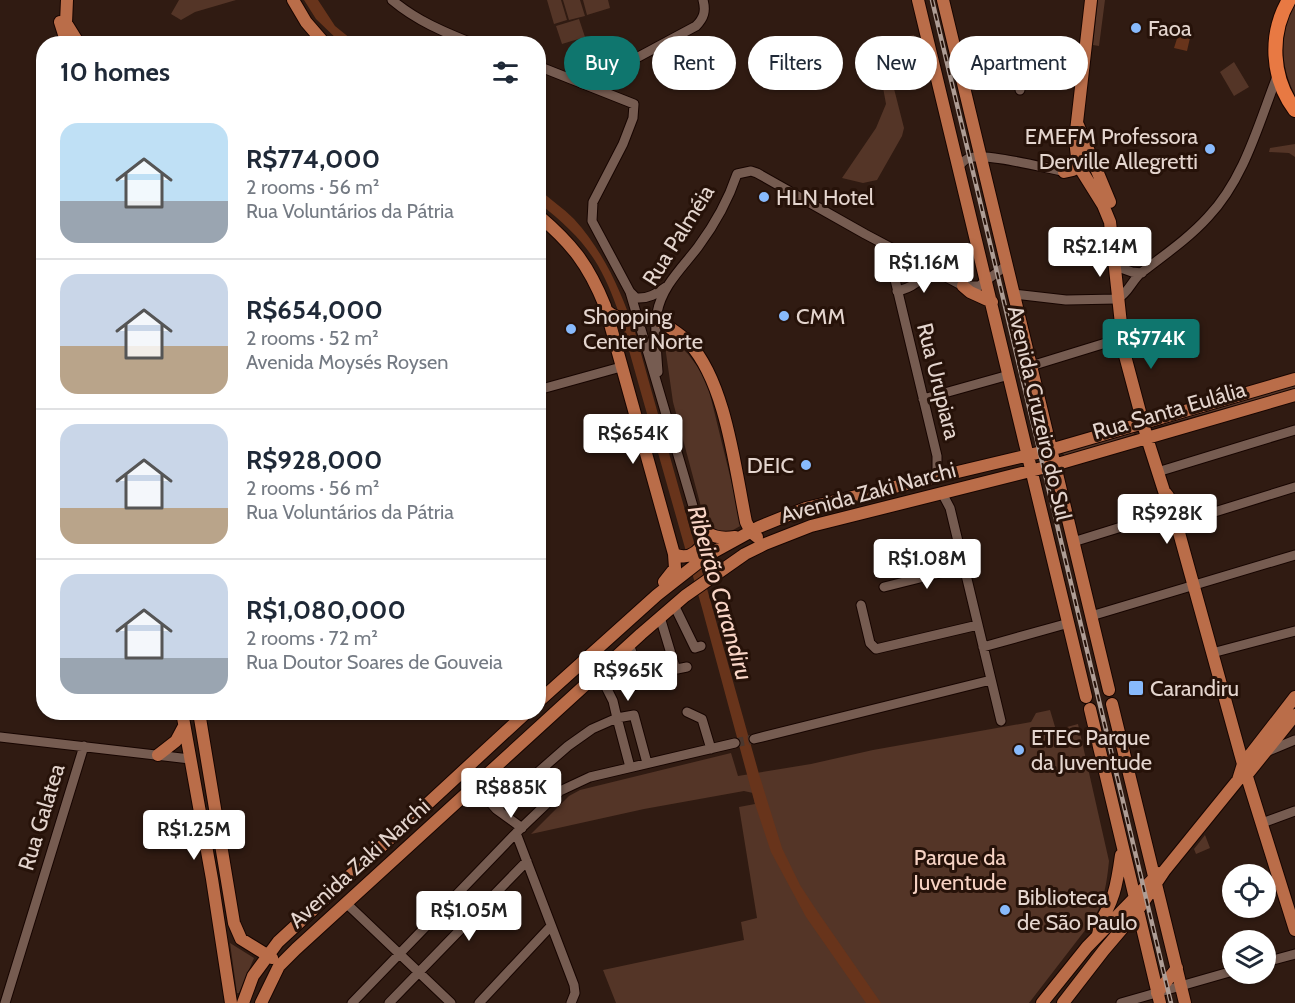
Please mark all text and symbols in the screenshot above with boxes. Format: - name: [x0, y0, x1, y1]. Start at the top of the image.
- place label: Faoa: [1148, 15, 1192, 42]
- marker: Faoa: [1129, 21, 1143, 35]
- chip: Buy: [564, 36, 640, 90]
- chip: Rent: [652, 36, 736, 90]
- chip: Filters: [748, 36, 843, 90]
- chip: New: [855, 36, 937, 90]
- chip: Apartment: [949, 36, 1088, 90]
- text: 10 homes: [60, 56, 170, 88]
- icon: filters: [489, 56, 522, 89]
- place label: EMEFM Professora Derville Allegretti: [1025, 123, 1198, 175]
- marker: EMEFM Professora Derville Allegretti: [1203, 142, 1217, 156]
- text: R$774,000: [246, 143, 380, 175]
- icon: home: [108, 147, 180, 219]
- text: 2 rooms · 56 m²: [246, 175, 379, 199]
- street label: Rua Palméia: [637, 179, 720, 291]
- place label: HLN Hotel: [776, 184, 875, 211]
- marker: HLN Hotel: [757, 190, 771, 204]
- text: Rua Voluntários da Pátria: [246, 199, 454, 223]
- pin: R$2.14M: [1045, 227, 1155, 278]
- text: R$2.14M: [1062, 234, 1138, 258]
- pin: R$1.16M: [869, 243, 979, 294]
- text: R$1.16M: [889, 250, 959, 274]
- text: R$654,000: [246, 294, 383, 326]
- icon: home: [108, 298, 180, 370]
- place label: Shopping Center Norte: [583, 303, 703, 355]
- place label: CMM: [796, 303, 845, 330]
- street label: Avenida Cruzeiro do Sul: [1002, 303, 1078, 524]
- marker: CMM: [777, 309, 791, 323]
- pin: R$774K: [1102, 319, 1200, 370]
- street label: Rua Urupiara: [911, 320, 966, 443]
- marker: Shopping Center Norte: [564, 322, 578, 336]
- text: 2 rooms · 52 m²: [246, 326, 379, 350]
- text: R$774K: [1117, 326, 1185, 350]
- text: Avenida Moysés Roysen: [246, 350, 448, 374]
- street label: Rua Santa Eulália: [1089, 376, 1249, 445]
- pin: R$654K: [584, 414, 682, 465]
- text: R$654K: [597, 421, 669, 445]
- text: R$928,000: [246, 444, 382, 476]
- icon: home: [108, 448, 180, 520]
- place label: DEIC: [747, 452, 794, 479]
- street label: Avenida Zaki Narchi: [778, 456, 959, 529]
- marker: DEIC: [799, 458, 813, 472]
- text: 2 rooms · 56 m²: [246, 476, 379, 500]
- pin: R$928K: [1118, 494, 1216, 545]
- text: Rua Voluntários da Pátria: [246, 500, 454, 524]
- text: R$928K: [1132, 501, 1202, 525]
- water label: Ribeirão Carandiru: [682, 502, 759, 684]
- pin: R$1.08M: [872, 539, 982, 590]
- text: R$1.08M: [888, 546, 966, 570]
- text: R$1,080,000: [246, 594, 406, 626]
- icon: home: [108, 598, 180, 670]
- text: 2 rooms · 72 m²: [246, 626, 378, 650]
- text: Rua Doutor Soares de Gouveia: [246, 650, 503, 674]
- pin: R$965K: [579, 651, 677, 702]
- text: R$965K: [593, 658, 663, 682]
- place label: Carandiru: [1150, 675, 1239, 702]
- marker: Carandiru: [1127, 679, 1145, 697]
- place label: ETEC Parque da Juventude: [1031, 724, 1152, 776]
- marker: ETEC Parque da Juventude: [1012, 743, 1026, 757]
- street label: Rua Galatea: [12, 760, 71, 874]
- pin: R$885K: [462, 768, 560, 819]
- text: R$885K: [475, 775, 547, 799]
- street label: Avenida Zaki Narchi: [283, 793, 435, 934]
- pin: R$1.25M: [139, 810, 249, 861]
- text: R$1.25M: [157, 817, 231, 841]
- park label: Parque da Juventude: [912, 844, 1007, 896]
- map controls: [1222, 864, 1276, 984]
- button: locate: [1222, 864, 1276, 918]
- place label: Biblioteca de São Paulo: [1017, 884, 1137, 936]
- pin: R$1.05M: [414, 891, 524, 942]
- text: R$1.05M: [430, 898, 508, 922]
- marker: Biblioteca de São Paulo: [998, 903, 1012, 917]
- button: layers: [1222, 930, 1276, 984]

